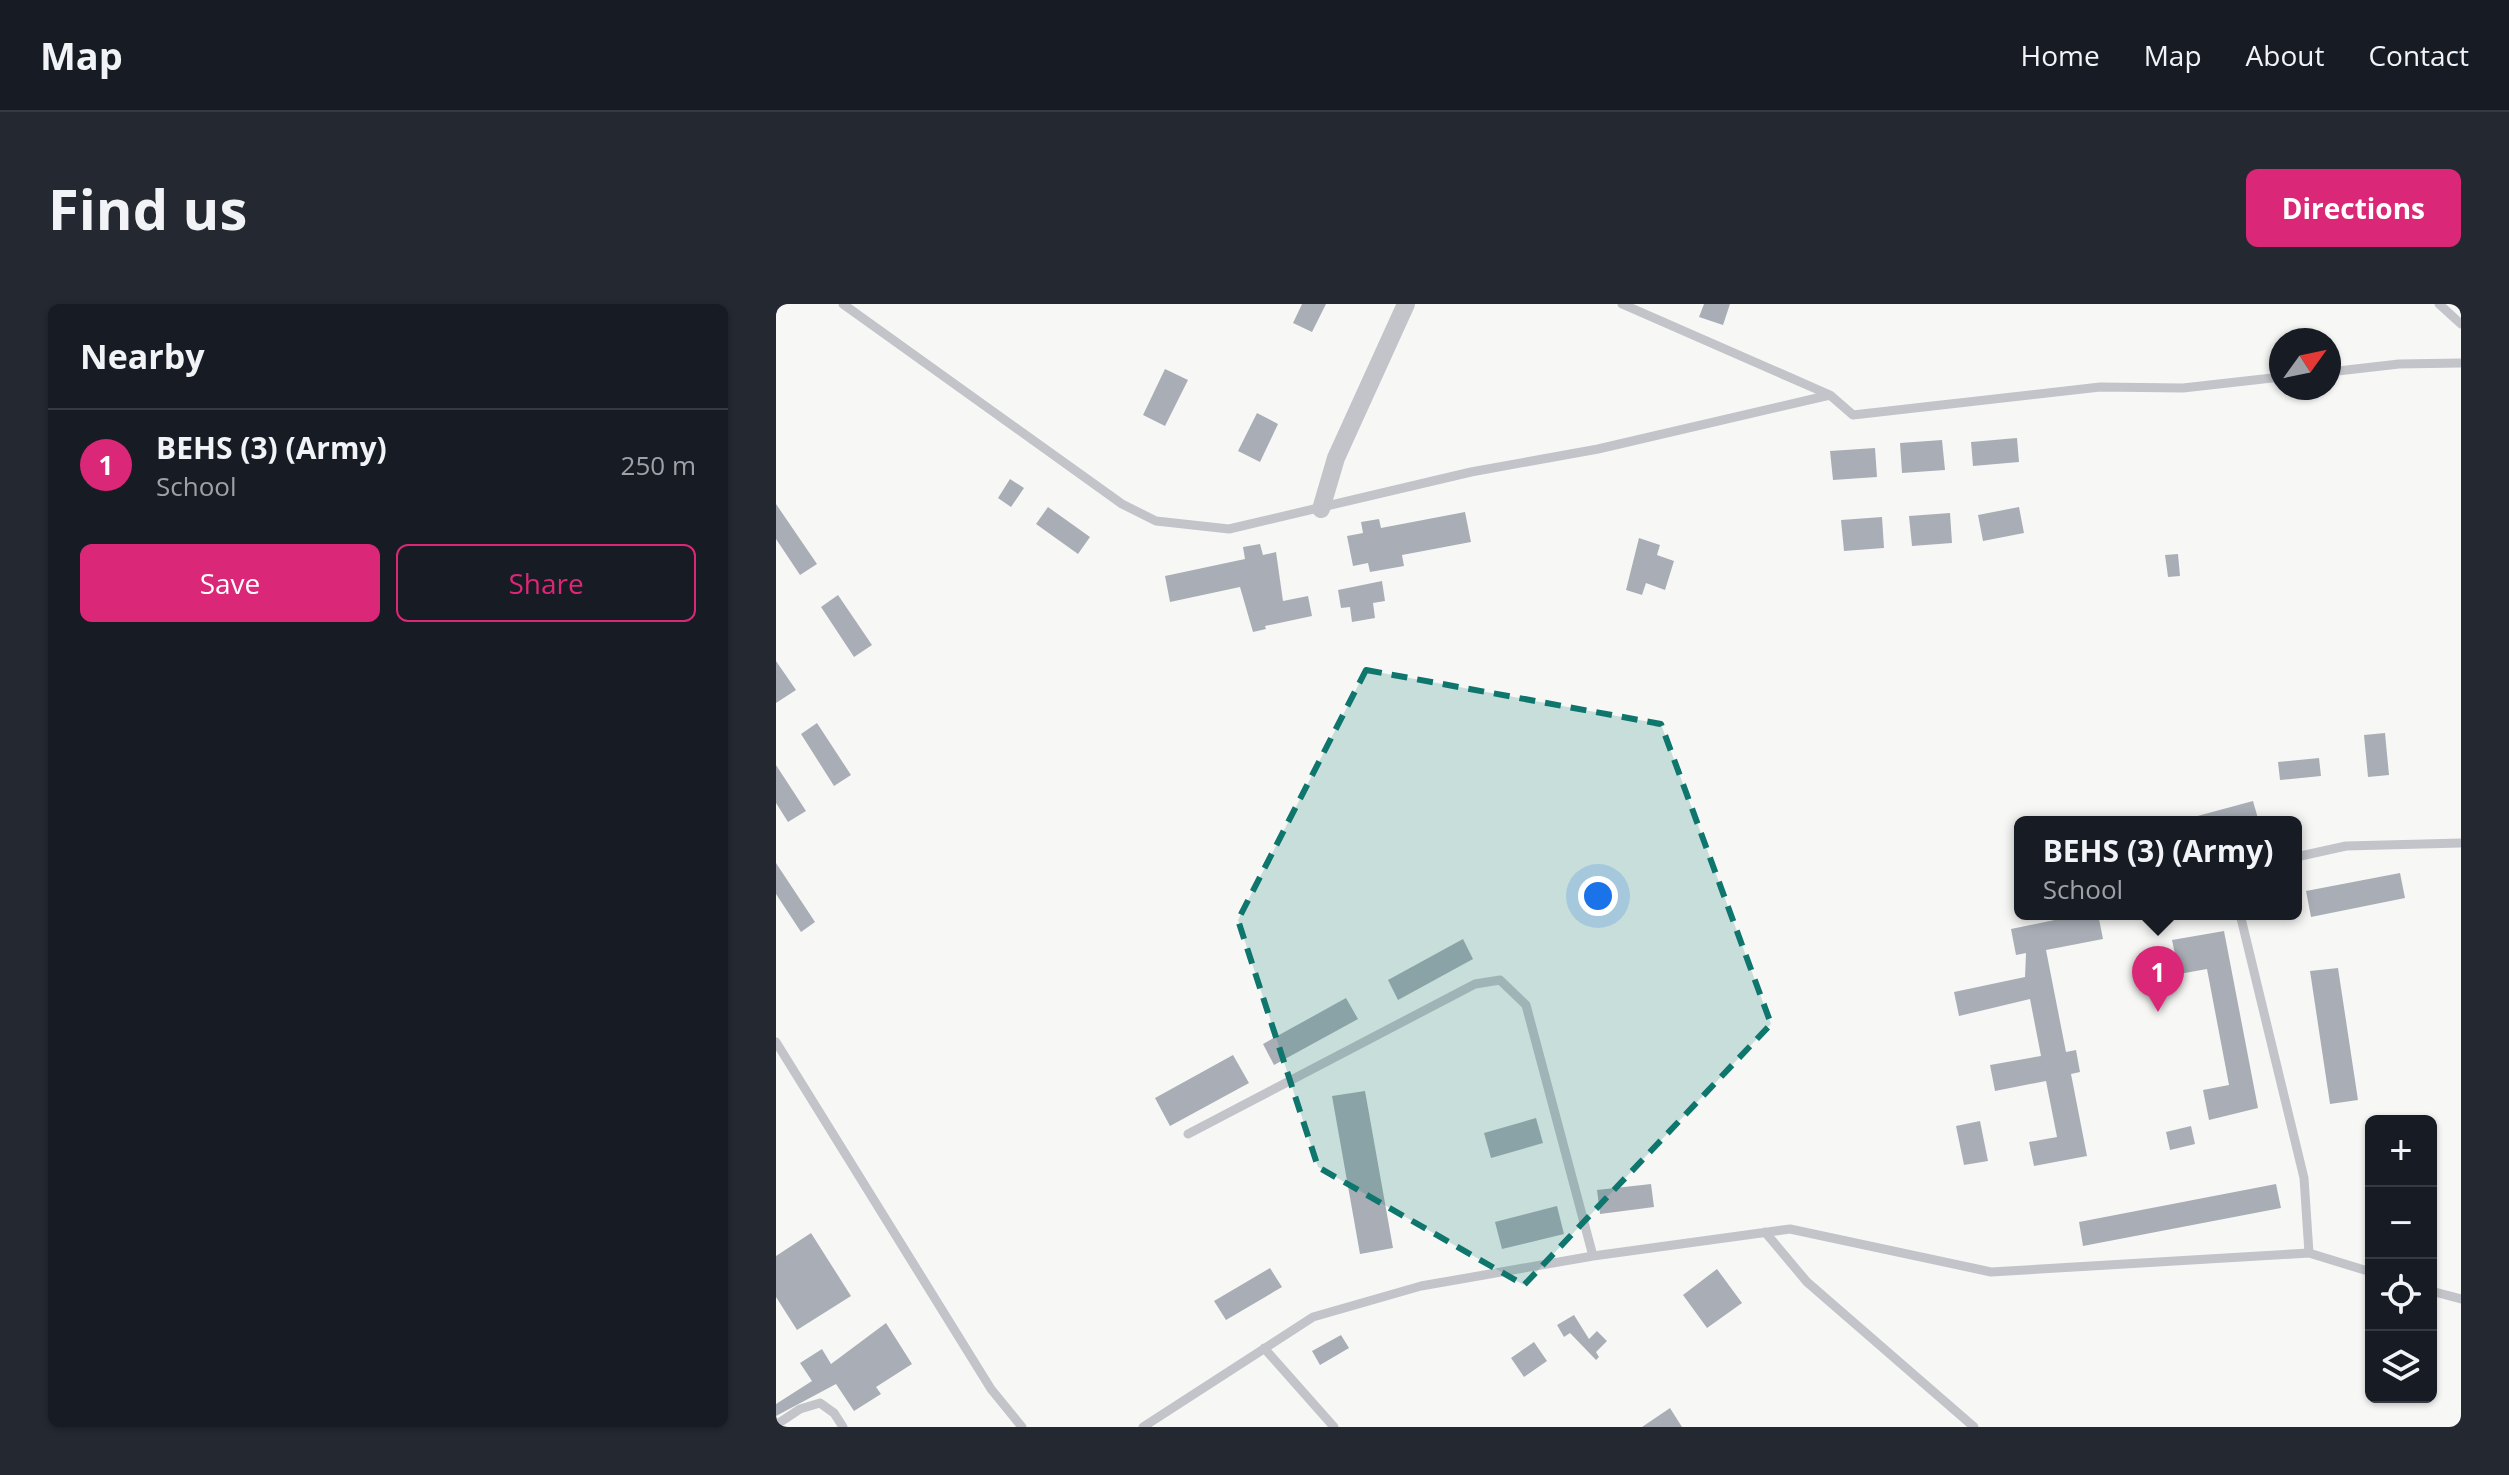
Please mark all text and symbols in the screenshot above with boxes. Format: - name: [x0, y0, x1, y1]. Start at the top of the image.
- text: Map: [40, 29, 123, 81]
- text: Home: [2021, 36, 2100, 74]
- text: Map: [2144, 36, 2202, 74]
- text: About: [2246, 36, 2324, 74]
- text: Contact: [2368, 36, 2469, 74]
- button: Directions: [2246, 169, 2461, 247]
- text: Find us: [48, 170, 247, 246]
- north arrow: [2269, 328, 2341, 400]
- text: Nearby: [80, 333, 205, 379]
- text: BEHS (3) (Army): [156, 427, 387, 468]
- text: 1: [99, 447, 113, 483]
- text: 250 m: [621, 447, 696, 483]
- text: School: [156, 468, 237, 504]
- button: Save: [80, 544, 380, 622]
- button: Share: [396, 544, 696, 622]
- popup: [2014, 816, 2302, 920]
- text: BEHS (3) (Army): [2043, 830, 2273, 871]
- text: School: [2043, 871, 2123, 907]
- your location: [1578, 876, 1618, 916]
- pin: 1: [2132, 946, 2184, 1012]
- map controls: [2365, 1115, 2437, 1403]
- button: +: [2365, 1115, 2437, 1187]
- button: −: [2365, 1187, 2437, 1259]
- button: locate: [2365, 1259, 2437, 1331]
- button: layers: [2365, 1331, 2437, 1403]

